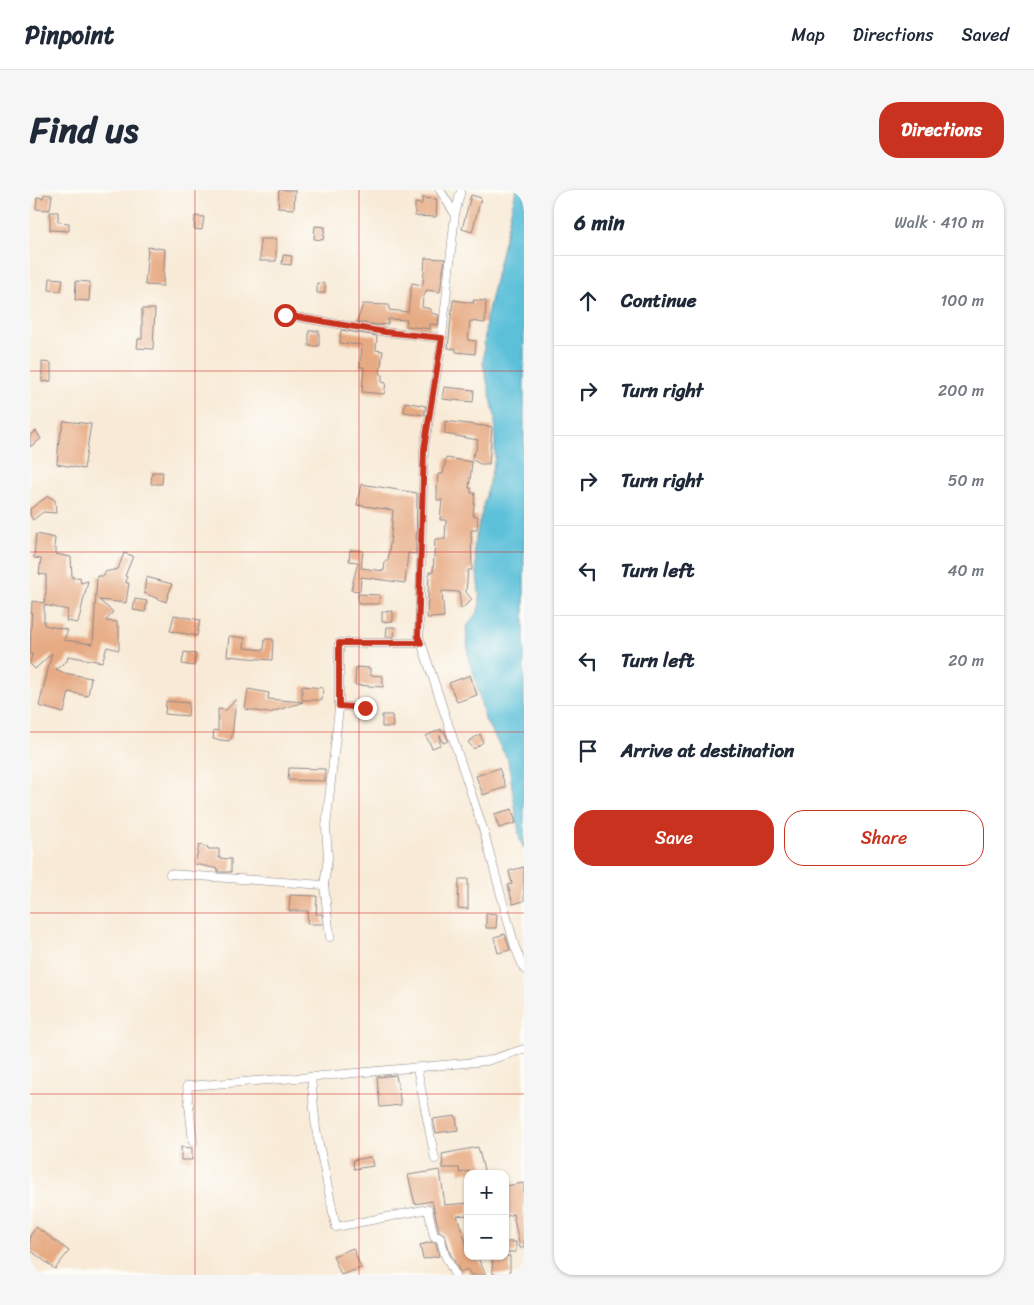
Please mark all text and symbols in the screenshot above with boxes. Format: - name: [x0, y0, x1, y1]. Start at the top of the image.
- text: Pinpoint: [25, 14, 114, 56]
- text: Map: [792, 19, 825, 51]
- text: Directions: [853, 19, 934, 51]
- text: Saved: [962, 19, 1009, 51]
- text: Find us: [30, 99, 138, 161]
- button: Directions: [879, 102, 1004, 158]
- text: 6 min: [574, 204, 625, 242]
- text: Walk · 410 m: [895, 208, 984, 237]
- text: Continue: [621, 284, 697, 317]
- text: 100 m: [940, 286, 984, 315]
- icon: ahead: [574, 287, 602, 315]
- route start: [274, 304, 297, 327]
- text: Turn right: [621, 374, 703, 407]
- text: 200 m: [938, 376, 984, 405]
- icon: right: [574, 377, 602, 405]
- text: Turn right: [621, 464, 703, 497]
- text: 50 m: [948, 466, 984, 495]
- icon: right: [574, 467, 602, 495]
- text: Turn left: [621, 554, 694, 587]
- text: 40 m: [947, 556, 984, 585]
- icon: left: [574, 557, 602, 585]
- text: Turn left: [621, 644, 694, 677]
- text: 20 m: [948, 646, 984, 675]
- icon: left: [574, 647, 602, 675]
- route end: [354, 697, 377, 720]
- text: Arrive at destination: [621, 734, 794, 767]
- icon: arrive: [574, 737, 602, 765]
- button: Save: [574, 810, 774, 866]
- button: Share: [784, 810, 984, 866]
- map controls: [464, 1170, 509, 1260]
- button: +: [464, 1170, 509, 1215]
- button: −: [464, 1215, 509, 1260]

